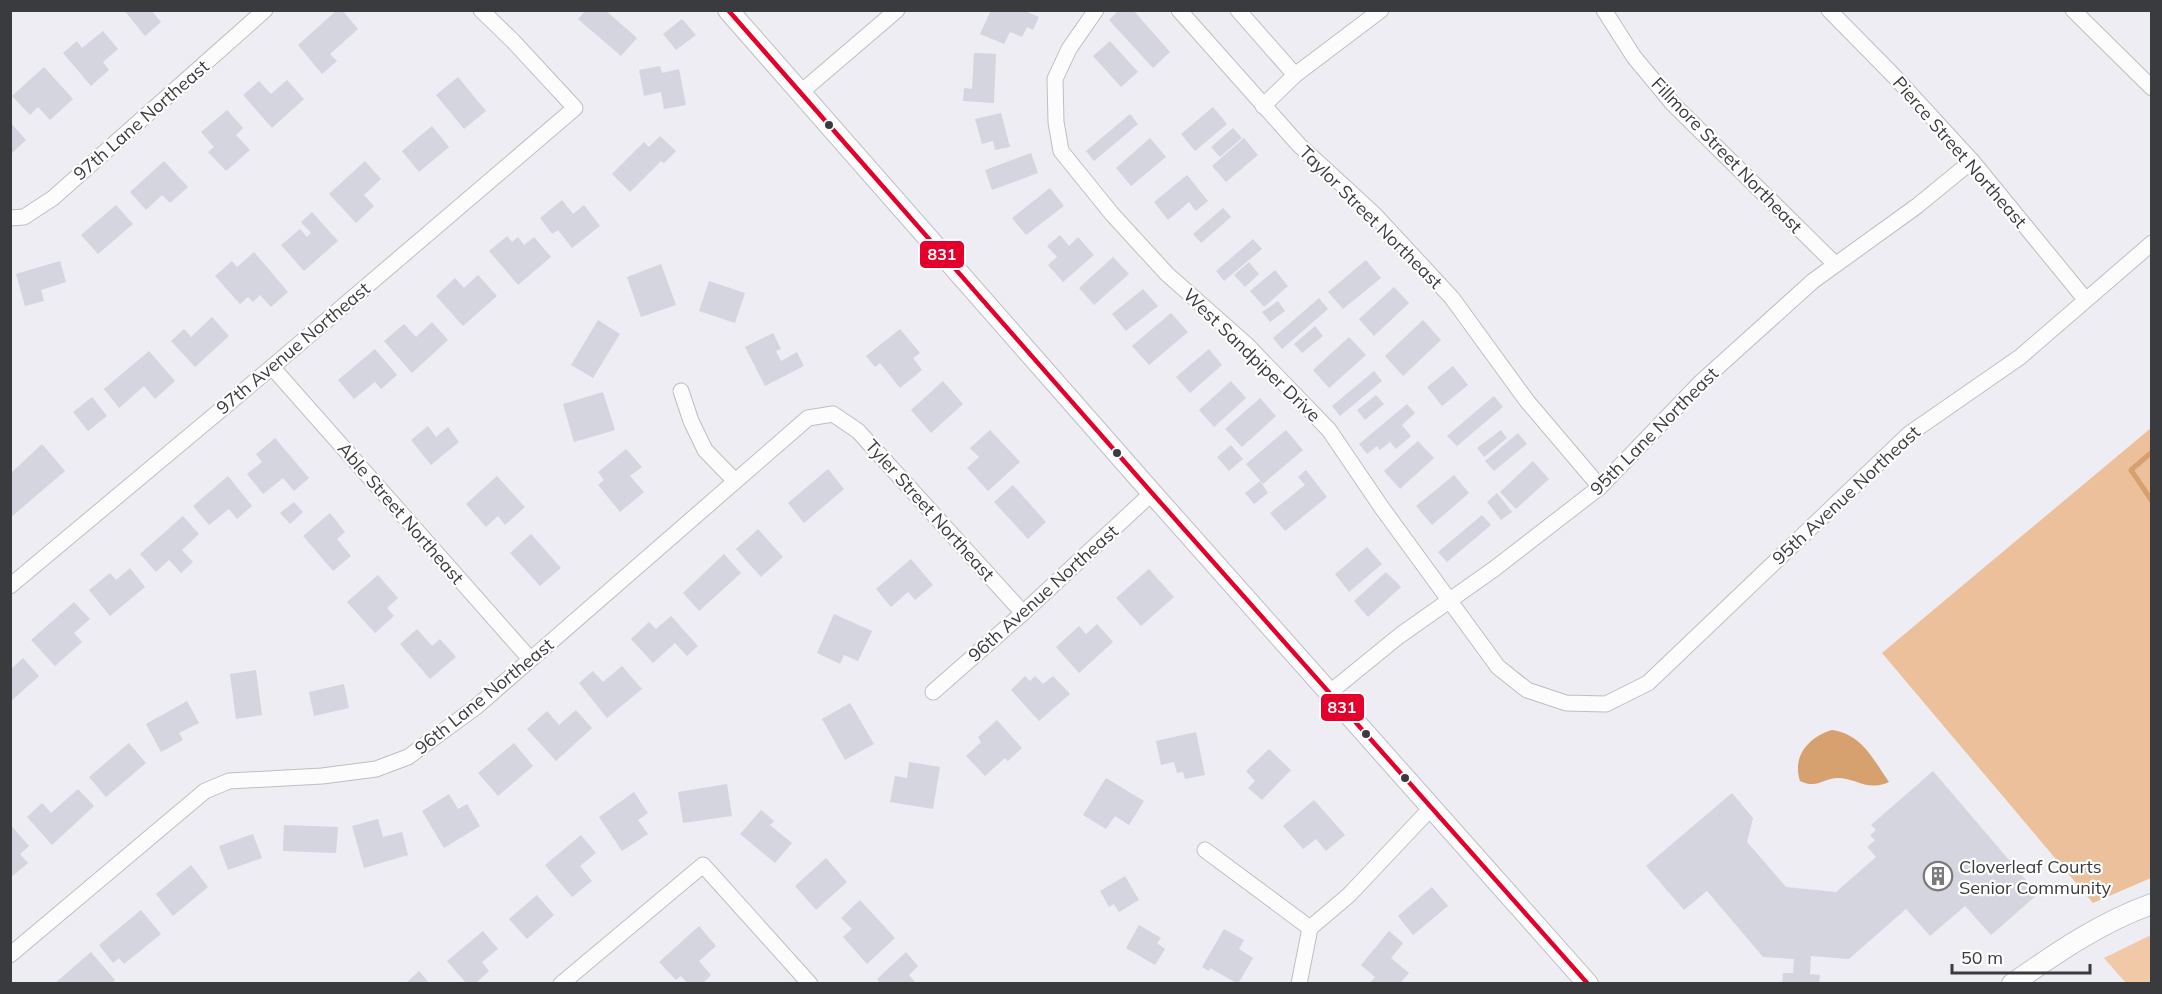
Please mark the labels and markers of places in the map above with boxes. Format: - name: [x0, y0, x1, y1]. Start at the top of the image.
- unlabelled marker: [823, 119, 835, 131]
- unlabelled marker: [1111, 447, 1123, 459]
- unlabelled marker: [1360, 728, 1372, 740]
- unlabelled marker: [1399, 772, 1411, 784]
- place label: Cloverleaf Courts Senior Community: [1959, 855, 2112, 899]
- building icon: Cloverleaf Courts Senior Community: [1922, 860, 1954, 892]

